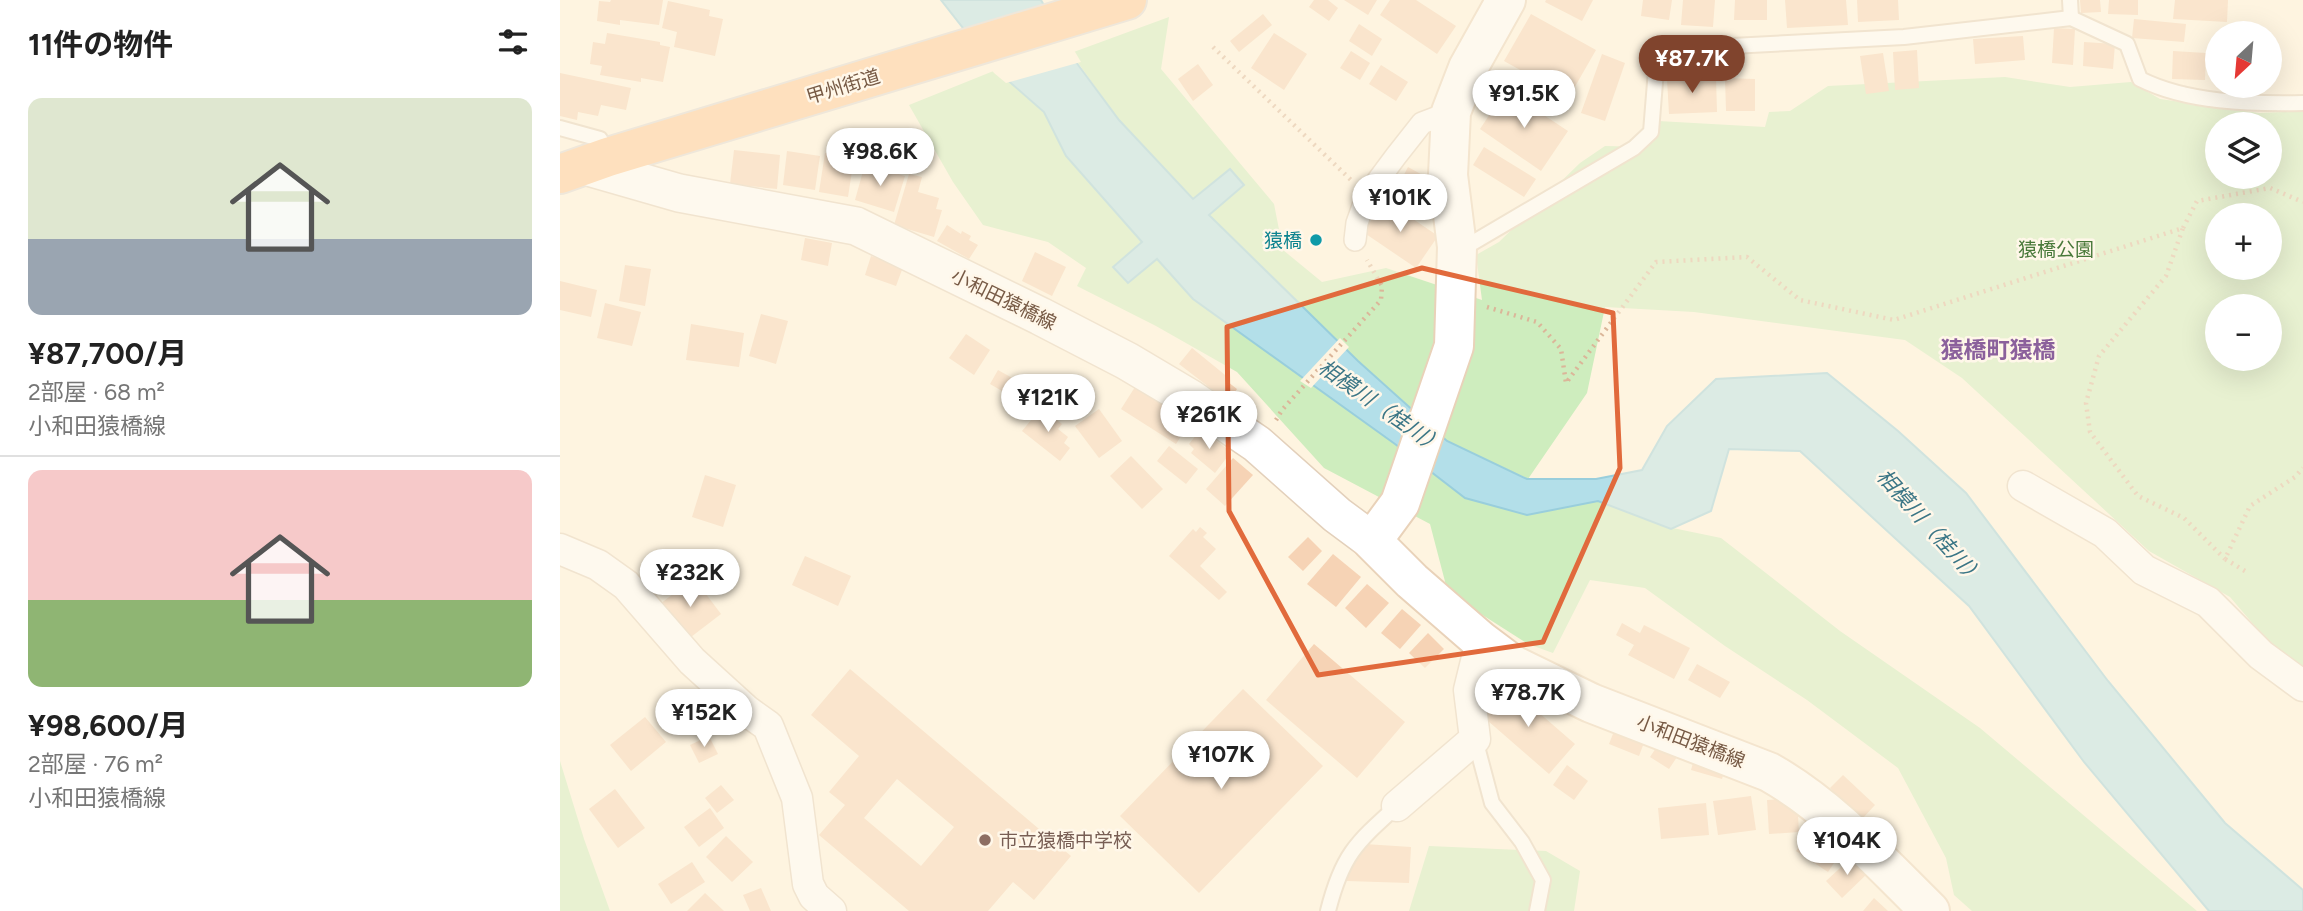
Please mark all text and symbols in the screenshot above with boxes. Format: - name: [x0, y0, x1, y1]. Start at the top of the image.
- north arrow: [2205, 21, 2282, 98]
- map controls: [2205, 21, 2282, 371]
- icon: filters: [494, 23, 532, 61]
- text: 11件の物件: [28, 26, 173, 63]
- pin: ¥87.7K: [1635, 36, 1749, 95]
- text: ¥87.7K: [1655, 44, 1729, 72]
- street label: 甲州街道: [803, 64, 883, 109]
- pin: ¥91.5K: [1467, 71, 1581, 130]
- text: ¥91.5K: [1488, 79, 1560, 107]
- button: layers: [2205, 112, 2282, 189]
- pin: ¥98.6K: [823, 128, 937, 188]
- text: ¥98.6K: [842, 137, 918, 165]
- icon: home: [217, 144, 343, 270]
- pin: ¥101K: [1351, 174, 1449, 234]
- text: ¥101K: [1368, 183, 1432, 211]
- button: +: [2205, 203, 2282, 280]
- place label: 猿橋: [1264, 229, 1302, 252]
- marker: 猿橋: [1308, 232, 1324, 248]
- park label: 猿橋公園: [2018, 238, 2094, 261]
- street label: 小和田猿橋線: [948, 264, 1060, 335]
- button: −: [2205, 294, 2282, 371]
- text: ¥87,700/月: [28, 335, 187, 372]
- district label: 猿橋町猿橋: [1941, 336, 2056, 364]
- water label: 相模川（桂川）: [1314, 354, 1449, 459]
- pin: ¥121K: [999, 374, 1097, 434]
- text: 2部屋 · 68 m²: [28, 378, 165, 406]
- text: ¥121K: [1017, 383, 1079, 411]
- pin: ¥261K: [1160, 392, 1258, 451]
- text: ¥261K: [1176, 400, 1242, 428]
- text: 小和田猿橋線: [28, 412, 166, 440]
- water label: 相模川（桂川）: [1872, 464, 1989, 590]
- icon: home: [217, 516, 343, 642]
- pin: ¥232K: [641, 550, 739, 609]
- text: ¥232K: [656, 558, 724, 586]
- pin: ¥78.7K: [1471, 670, 1585, 729]
- text: ¥78.7K: [1491, 678, 1565, 706]
- pin: ¥152K: [655, 690, 753, 749]
- text: ¥152K: [671, 698, 737, 726]
- text: ¥98,600/月: [28, 707, 189, 744]
- street label: 小和田猿橋線: [1633, 710, 1748, 773]
- pin: ¥107K: [1172, 732, 1270, 791]
- text: ¥107K: [1188, 740, 1254, 768]
- text: 2部屋 · 76 m²: [28, 750, 163, 778]
- text: 小和田猿橋線: [28, 784, 166, 812]
- pin: ¥104K: [1798, 818, 1896, 877]
- text: ¥104K: [1813, 826, 1881, 854]
- place label: 市立猿橋中学校: [999, 829, 1132, 852]
- marker: 市立猿橋中学校: [977, 832, 993, 848]

